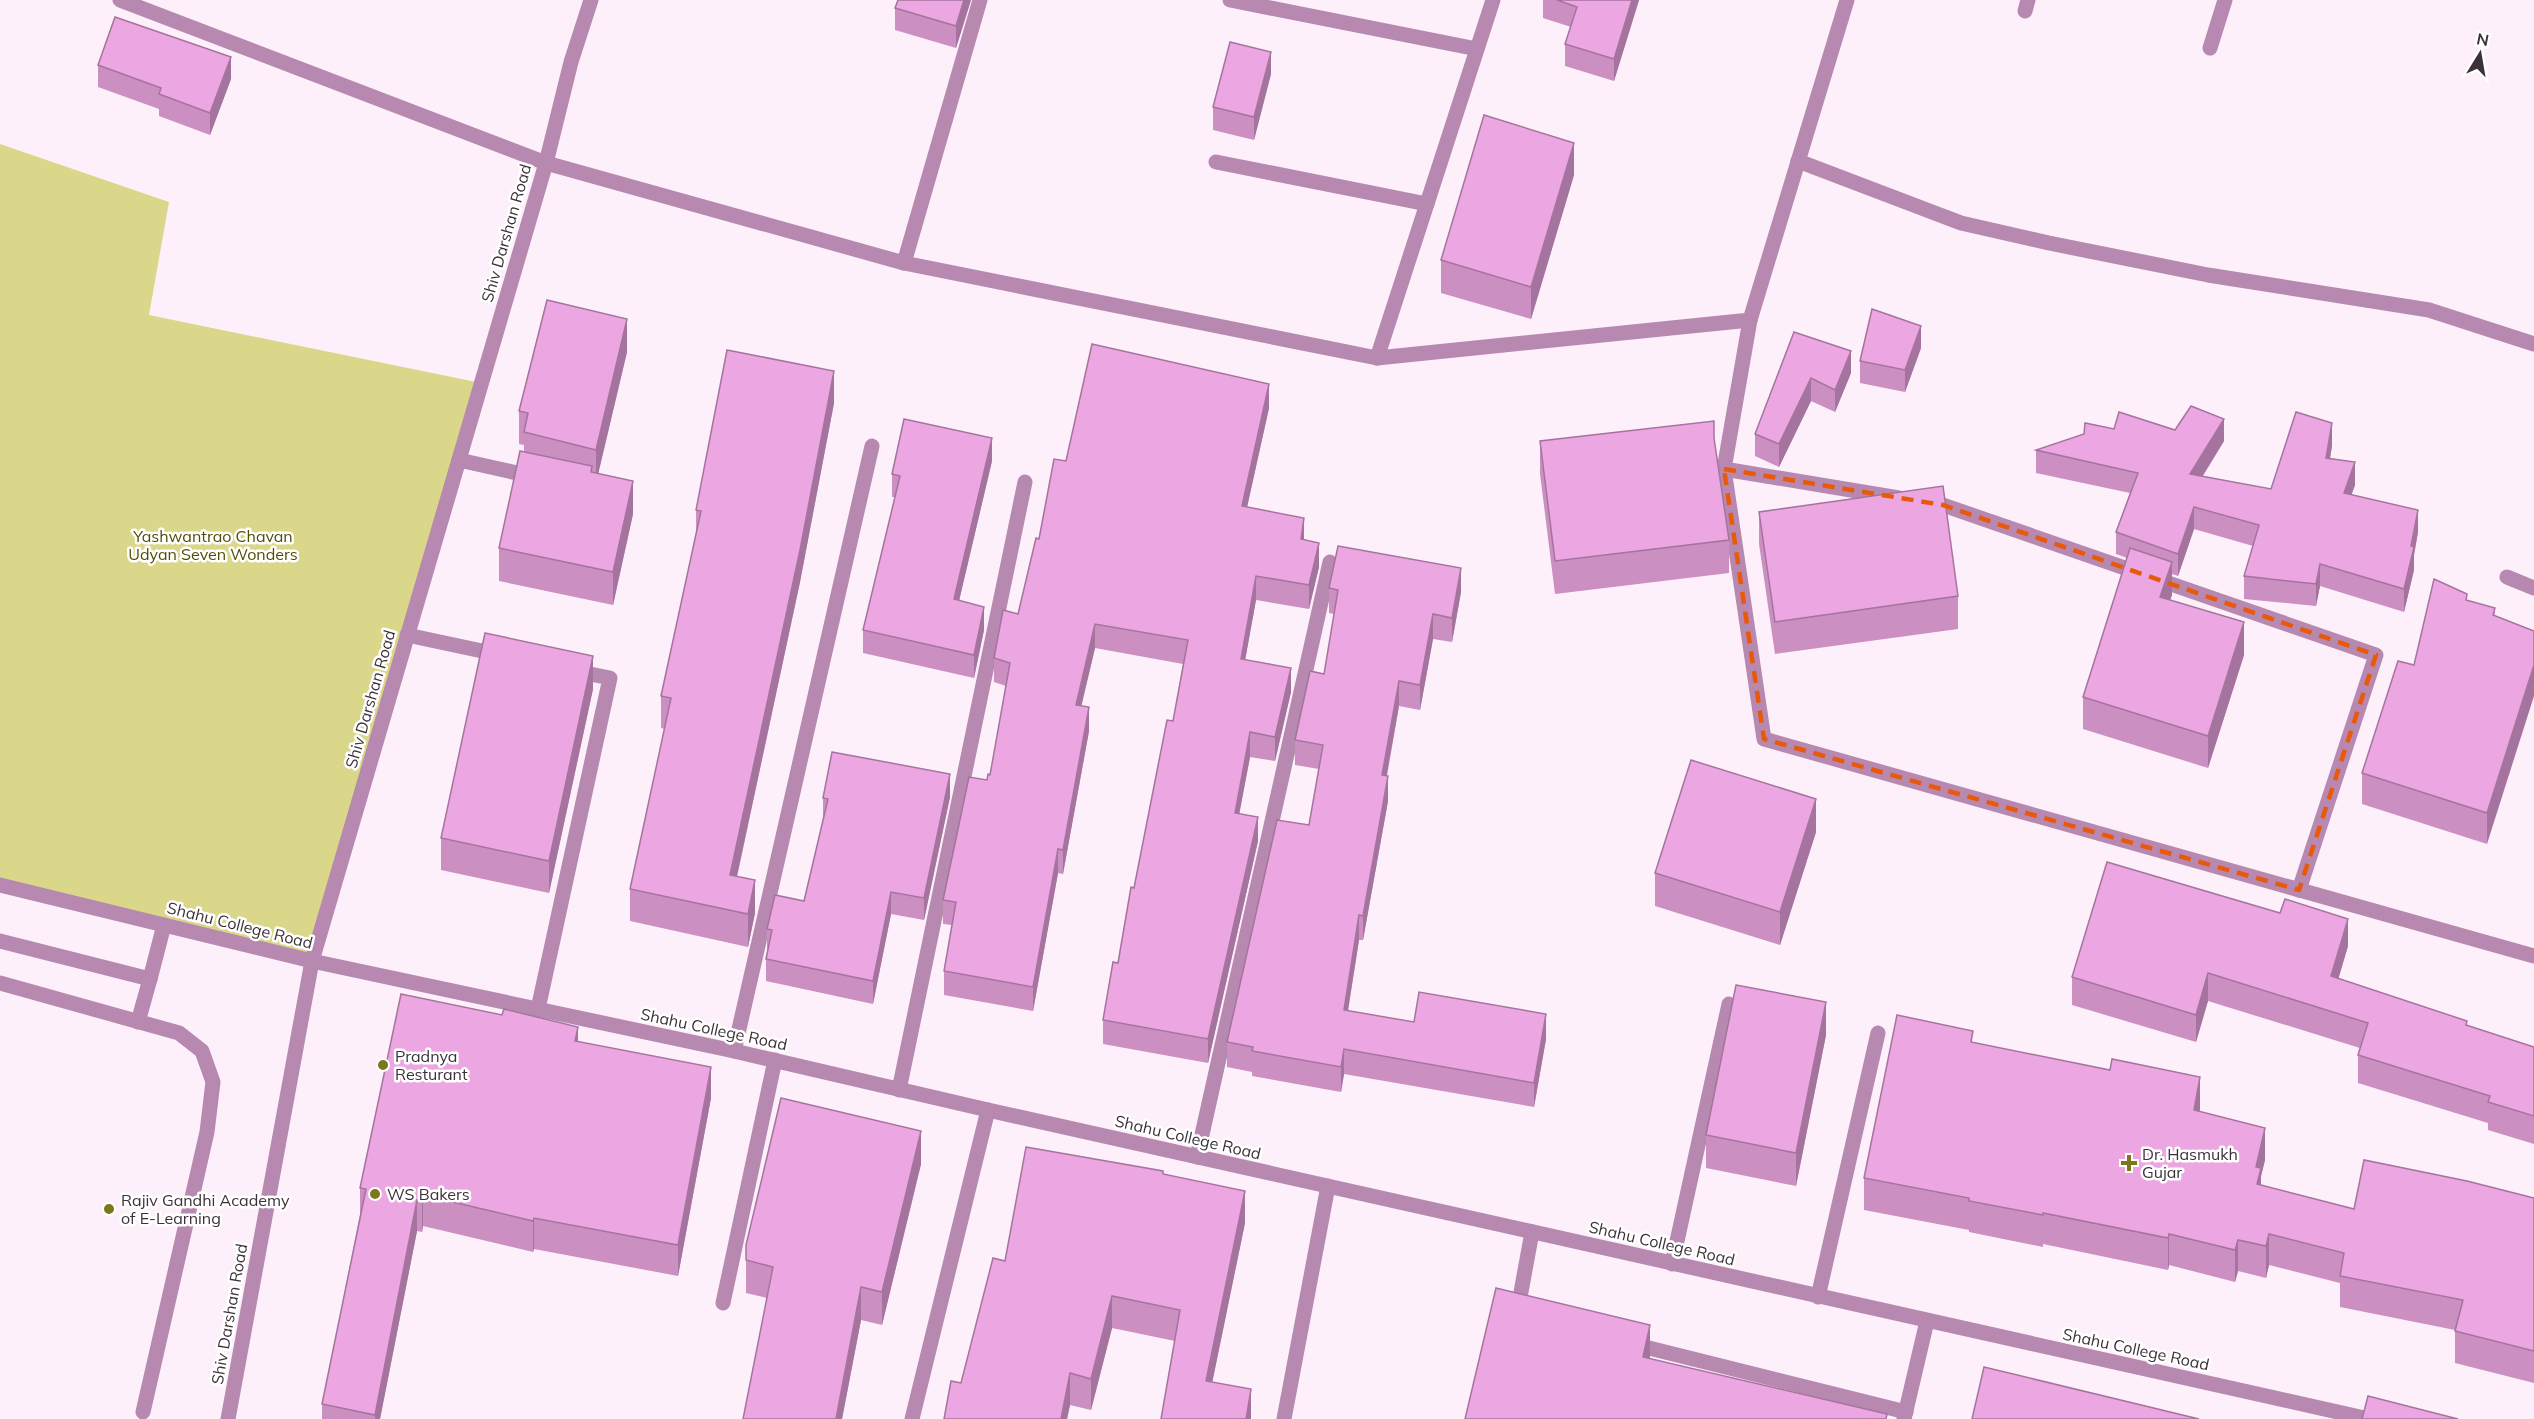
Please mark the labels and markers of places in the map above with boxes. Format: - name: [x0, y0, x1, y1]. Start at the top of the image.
- place label: Pradnya Resturant: [395, 1046, 468, 1084]
- marker: Pradnya Resturant: [376, 1058, 390, 1072]
- place label: Dr. Hasmukh Gujar: [2142, 1144, 2238, 1182]
- marker: Dr. Hasmukh Gujar: [2120, 1154, 2138, 1172]
- place label: WS Bakers: [387, 1184, 470, 1204]
- marker: WS Bakers: [368, 1187, 382, 1201]
- place label: Rajiv Gandhi Academy of E-Learning: [121, 1190, 290, 1228]
- marker: Rajiv Gandhi Academy of E-Learning: [102, 1202, 116, 1216]

